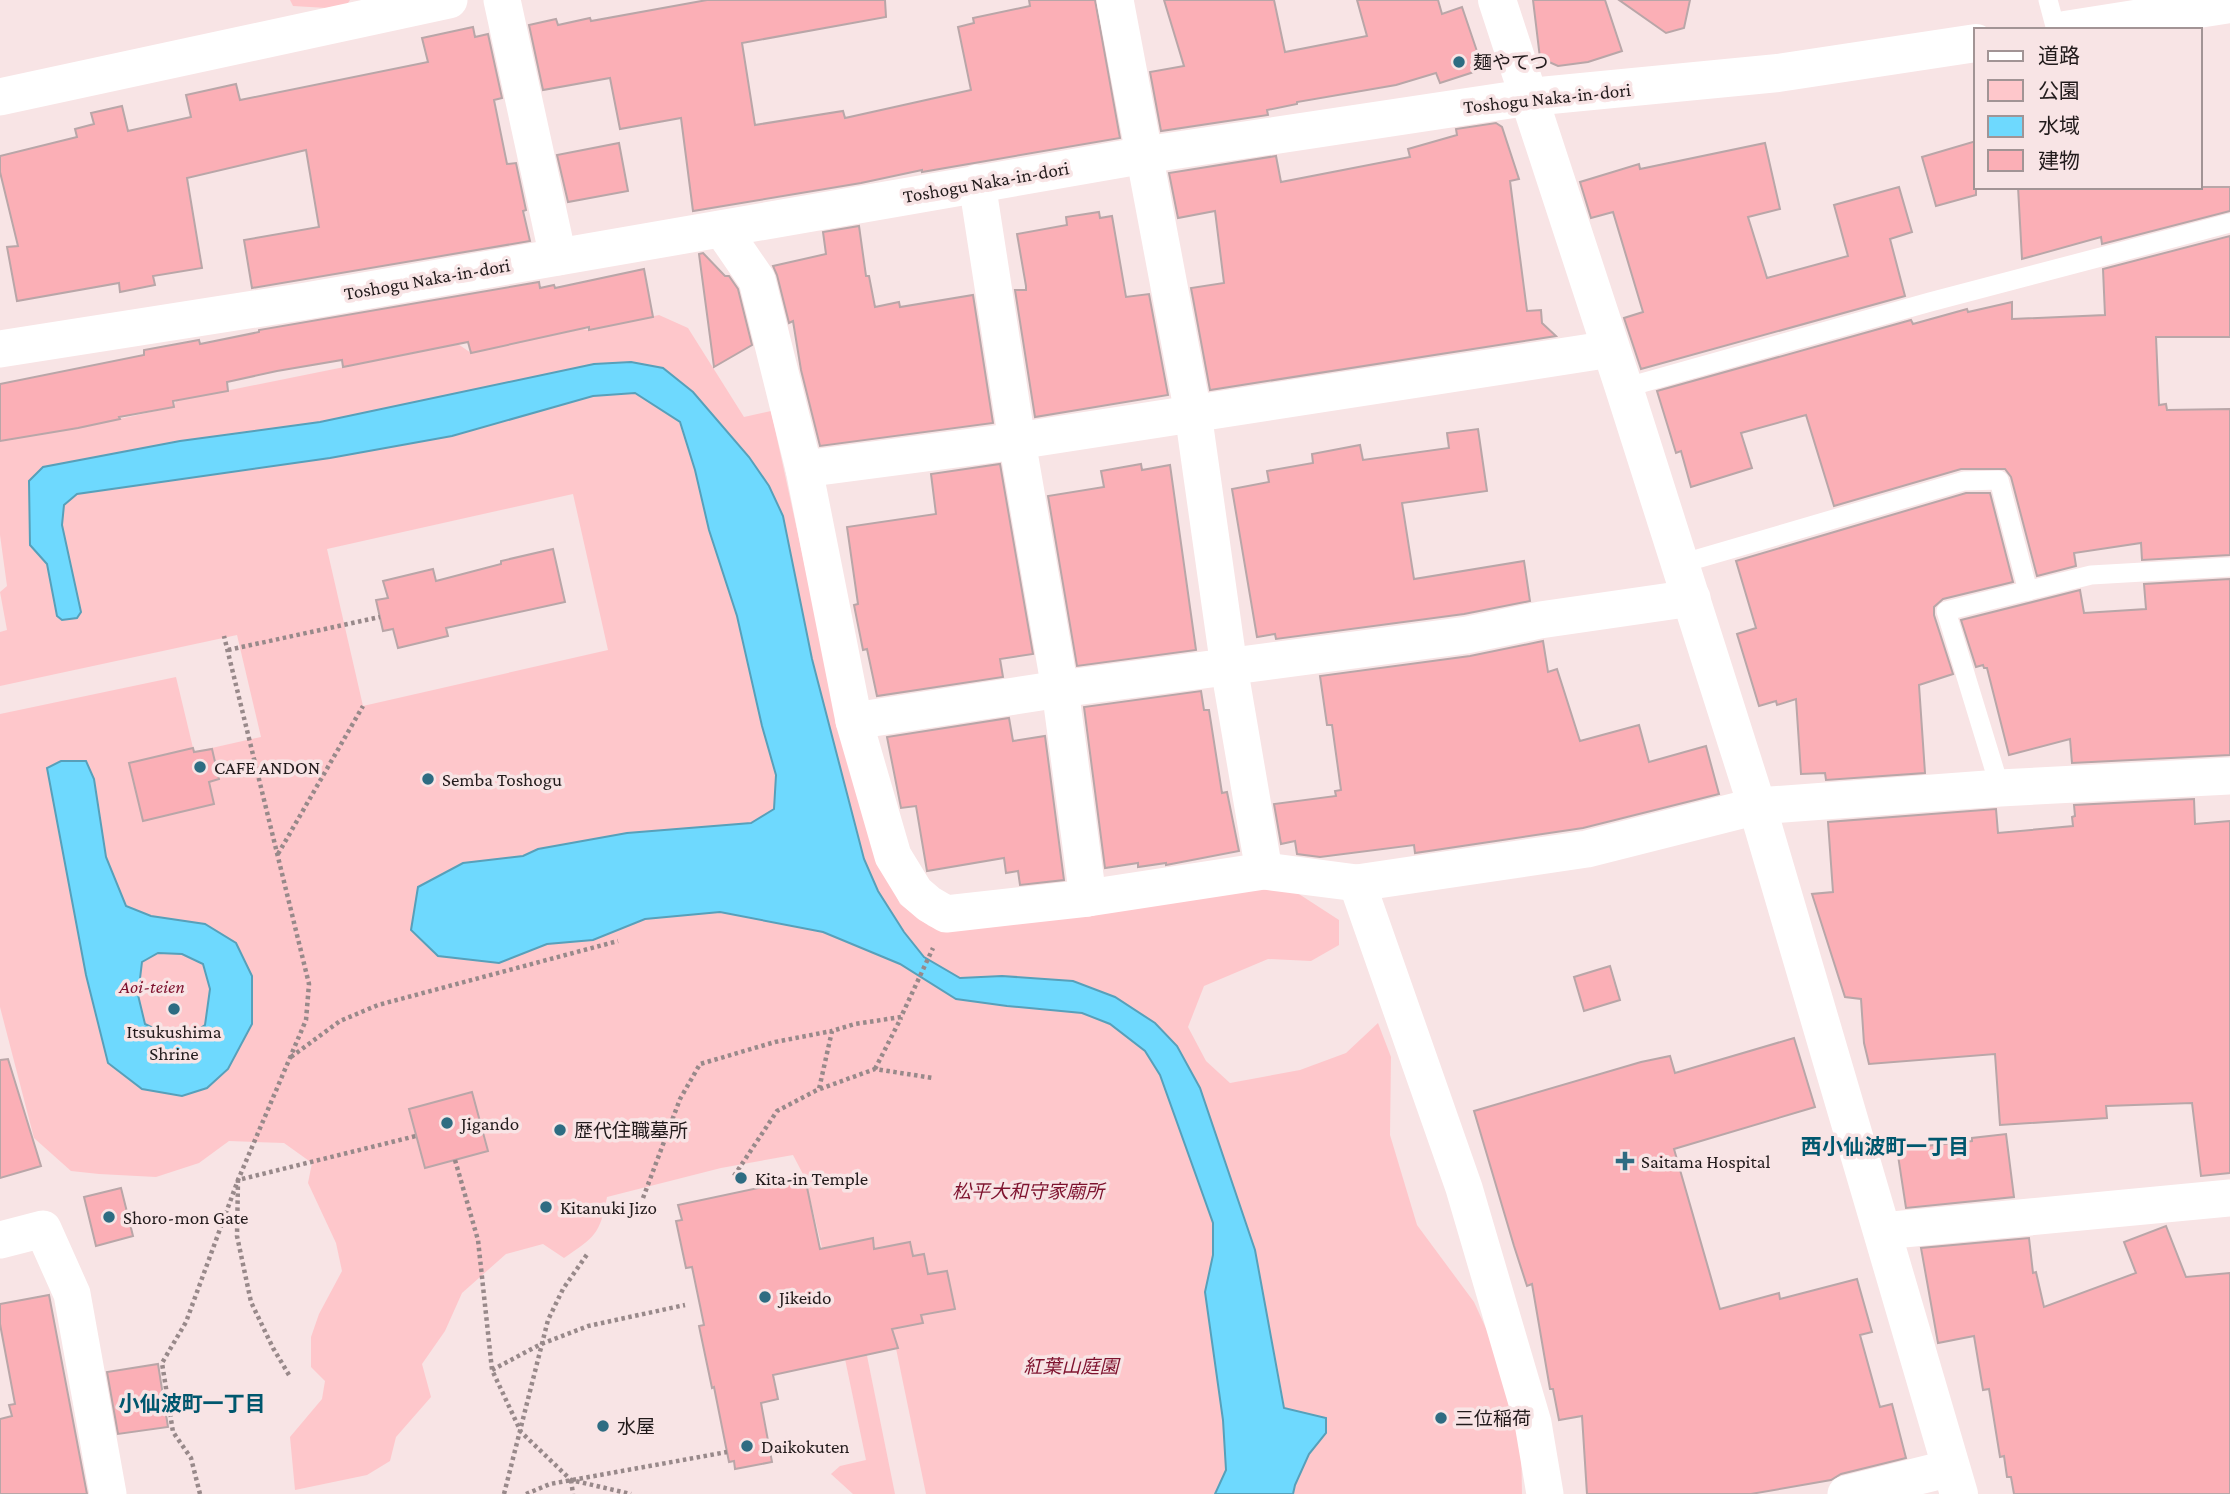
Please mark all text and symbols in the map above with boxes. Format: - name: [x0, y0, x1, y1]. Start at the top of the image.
- legend: [1974, 28, 2202, 189]
- text: 道路: [2038, 44, 2080, 68]
- place label: 麺やてつ: [1473, 52, 1549, 73]
- marker: 麺やてつ: [1451, 54, 1467, 70]
- street label: Toshogu Naka-in-dori: [1462, 79, 1632, 117]
- text: 公園: [2038, 79, 2080, 103]
- text: 水域: [2038, 114, 2080, 138]
- text: 建物: [2038, 149, 2080, 173]
- street label: Toshogu Naka-in-dori: [901, 157, 1071, 207]
- street label: Toshogu Naka-in-dori: [342, 254, 512, 304]
- place label: CAFE ANDON: [214, 757, 320, 778]
- marker: CAFE ANDON: [192, 759, 208, 775]
- place label: Semba Toshogu: [442, 769, 562, 790]
- marker: Semba Toshogu: [420, 771, 436, 787]
- park label: Aoi-teien: [118, 976, 185, 997]
- marker: Itsukushima Shrine: [166, 1001, 182, 1017]
- place label: Itsukushima Shrine: [126, 1021, 222, 1064]
- place label: Jigando: [459, 1113, 519, 1134]
- marker: Jigando: [439, 1115, 455, 1131]
- place label: 歴代住職墓所: [574, 1120, 688, 1141]
- marker: 歴代住職墓所: [552, 1122, 568, 1138]
- district label: 西小仙波町一丁目: [1801, 1135, 1969, 1159]
- marker: Saitama Hospital: [1615, 1151, 1635, 1171]
- place label: Saitama Hospital: [1641, 1151, 1771, 1172]
- place label: Kita-in Temple: [755, 1168, 868, 1189]
- marker: Kita-in Temple: [733, 1170, 749, 1186]
- park label: 松平大和守家廟所: [952, 1181, 1107, 1202]
- place label: Kitanuki Jizo: [560, 1197, 657, 1218]
- marker: Kitanuki Jizo: [538, 1199, 554, 1215]
- place label: Shoro-mon Gate: [123, 1207, 248, 1228]
- marker: Shoro-mon Gate: [101, 1209, 117, 1225]
- place label: Jikeido: [777, 1287, 831, 1308]
- marker: Jikeido: [757, 1289, 773, 1305]
- park label: 紅葉山庭園: [1023, 1356, 1121, 1377]
- district label: 小仙波町一丁目: [119, 1392, 266, 1416]
- place label: 三位稲荷: [1455, 1408, 1531, 1429]
- marker: 三位稲荷: [1433, 1410, 1449, 1426]
- place label: 水屋: [617, 1416, 655, 1437]
- marker: 水屋: [595, 1418, 611, 1434]
- place label: Daikokuten: [761, 1436, 850, 1457]
- marker: Daikokuten: [739, 1438, 755, 1454]

